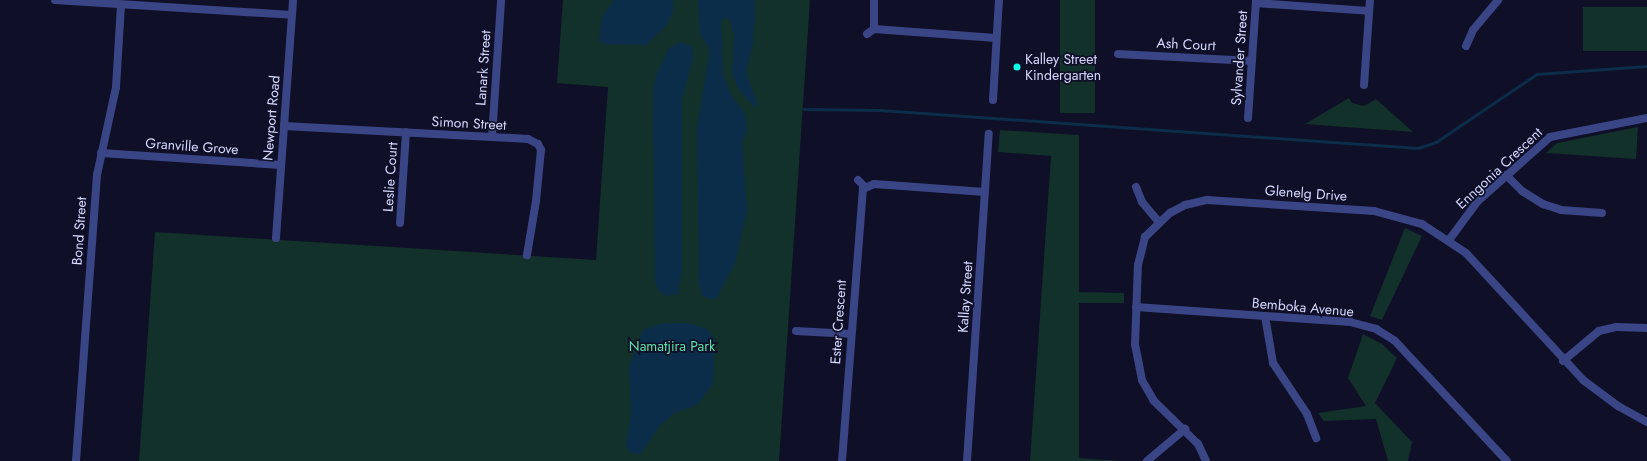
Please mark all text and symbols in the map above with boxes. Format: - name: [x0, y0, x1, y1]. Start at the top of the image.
- street label: Sylvander Street: [1227, 10, 1251, 106]
- street label: Lanark Street: [472, 30, 494, 106]
- street label: Ash Court: [1156, 34, 1216, 54]
- place label: Kalley Street Kindergarten: [1025, 51, 1101, 84]
- marker: Kalley Street Kindergarten: [1012, 62, 1022, 72]
- street label: Newport Road: [259, 75, 283, 161]
- street label: Simon Street: [431, 113, 507, 133]
- street label: Enngonia Crescent: [1452, 124, 1546, 212]
- street label: Granville Grove: [145, 134, 239, 158]
- street label: Leslie Court: [379, 141, 401, 213]
- street label: Glenelg Drive: [1264, 182, 1348, 204]
- street label: Bond Street: [68, 196, 90, 266]
- street label: Kallay Street: [954, 261, 976, 333]
- street label: Ester Crescent: [827, 279, 849, 365]
- street label: Bemboka Avenue: [1251, 294, 1355, 320]
- park label: Namatjira Park: [629, 338, 715, 354]

